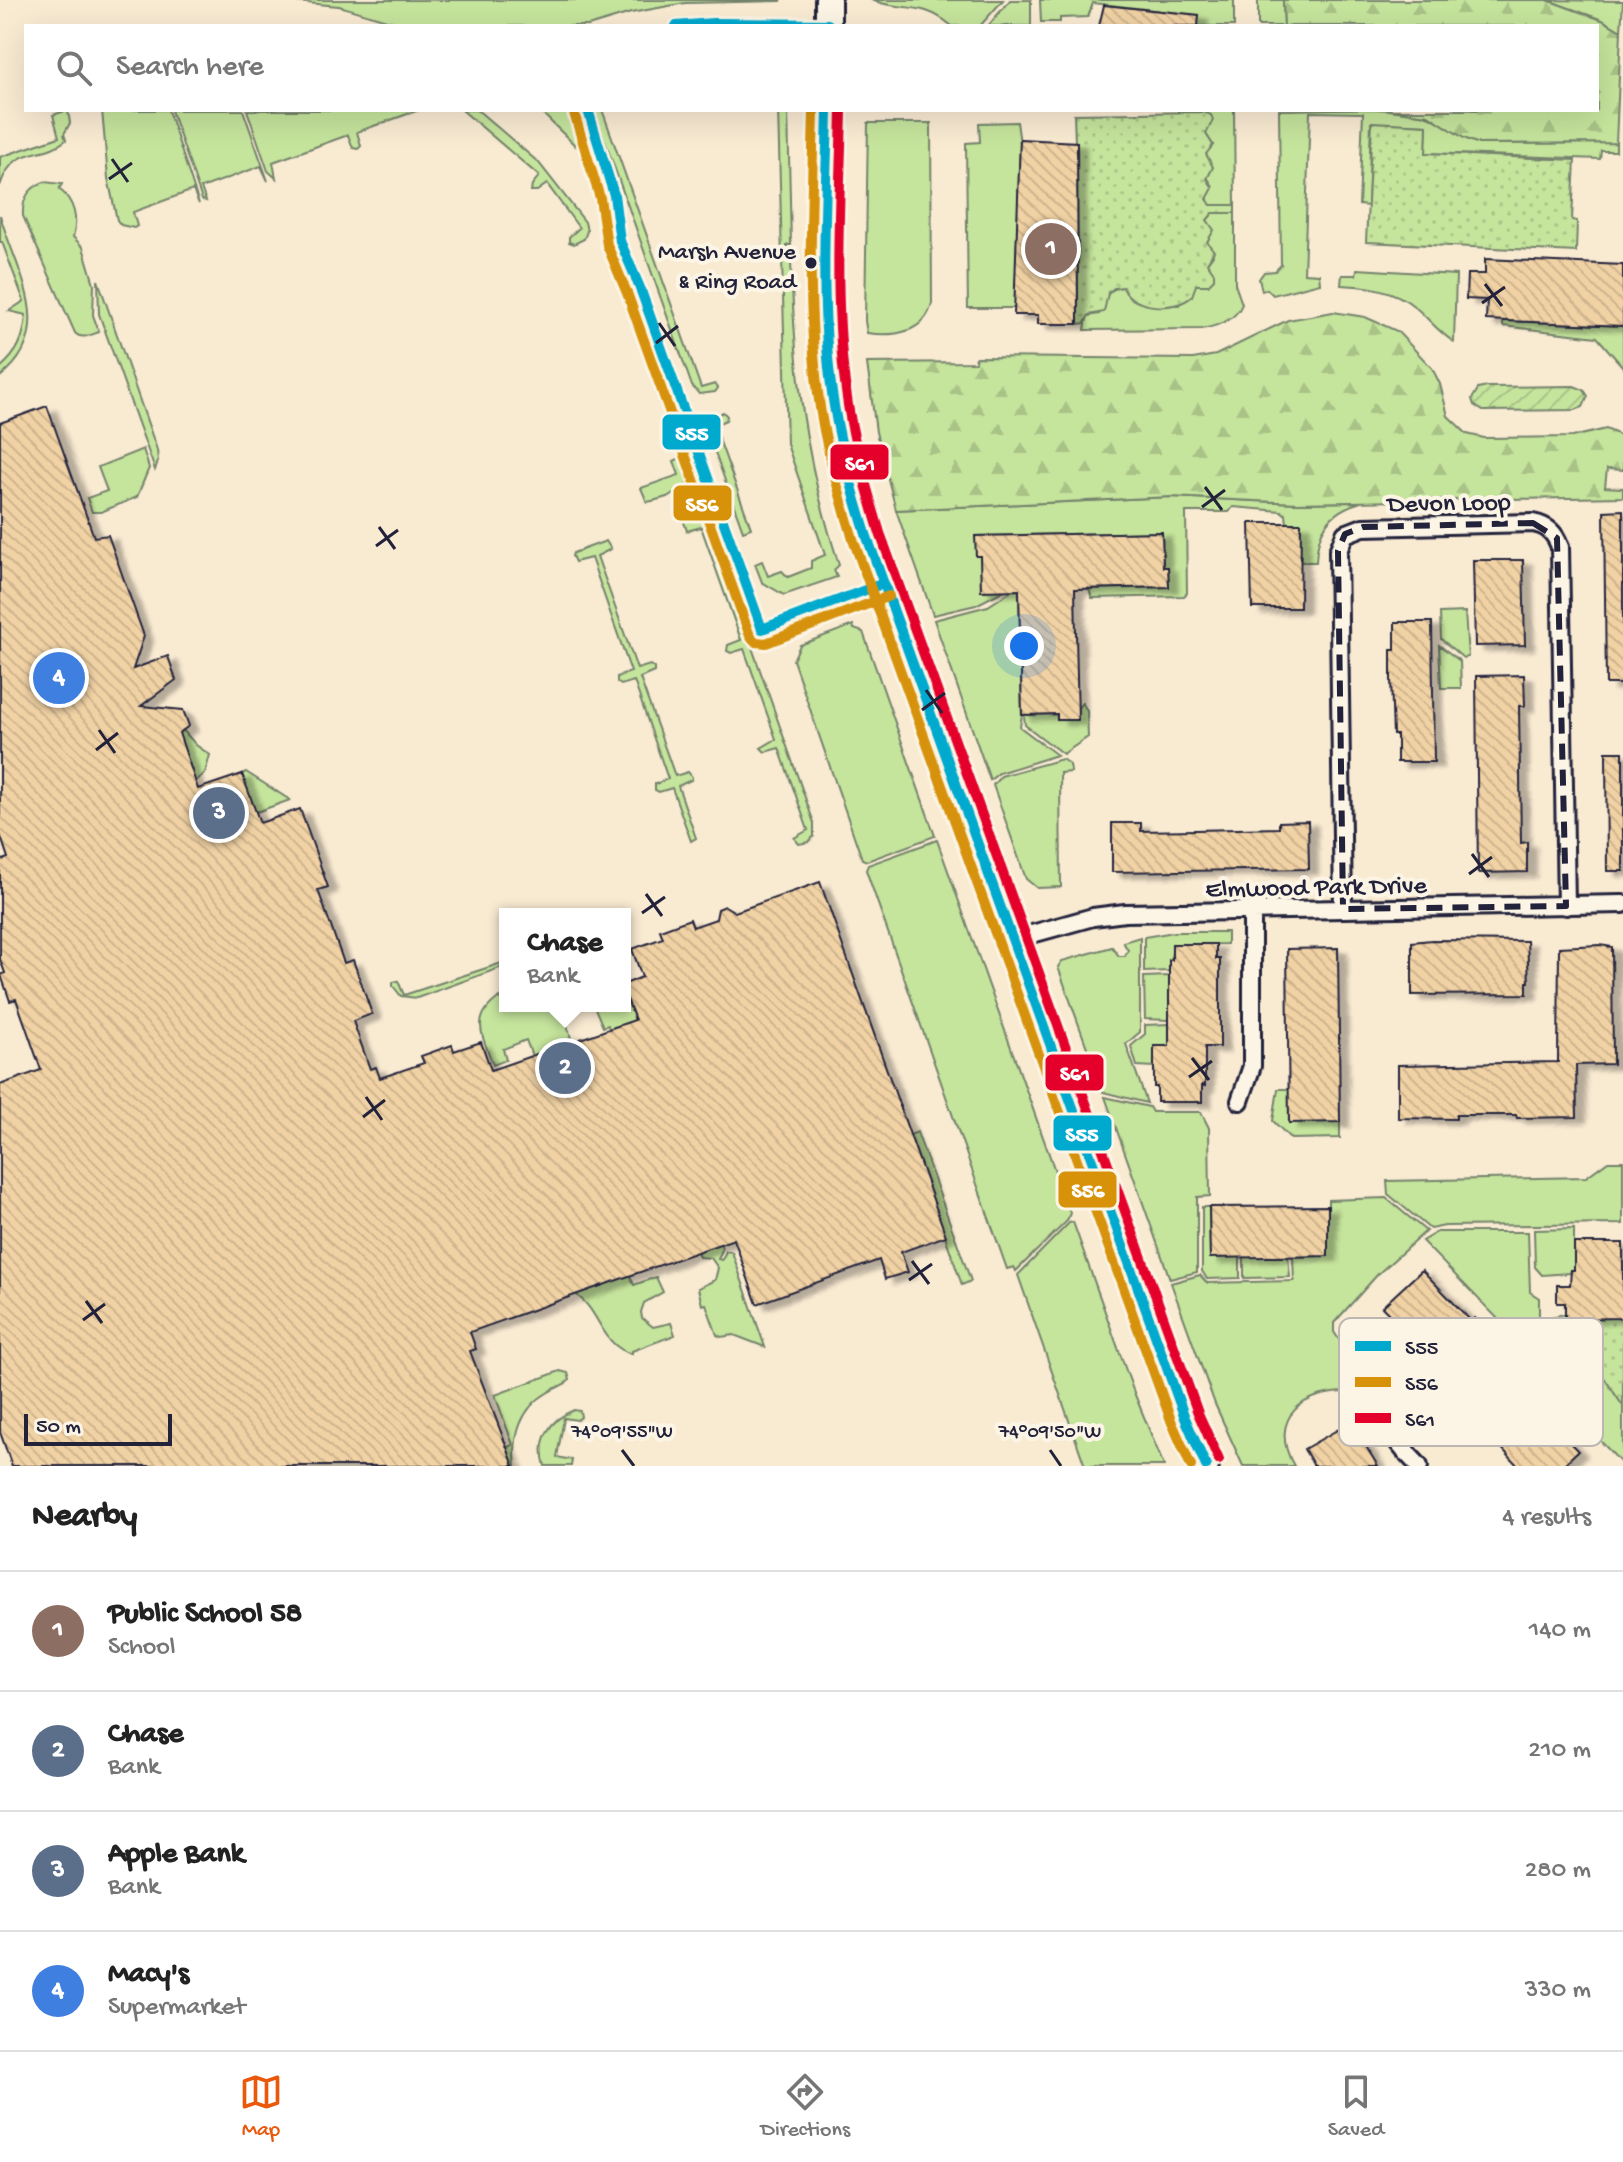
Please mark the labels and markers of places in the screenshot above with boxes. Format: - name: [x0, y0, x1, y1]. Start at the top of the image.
- pin: 1: [1025, 219, 1077, 279]
- place label: Marsh Avenue & Ring Road: [658, 239, 798, 298]
- marker: Marsh Avenue & Ring Road: [803, 255, 819, 271]
- pin: 4: [33, 648, 85, 708]
- pin: 3: [193, 783, 245, 843]
- pin: 2: [539, 1038, 591, 1098]

